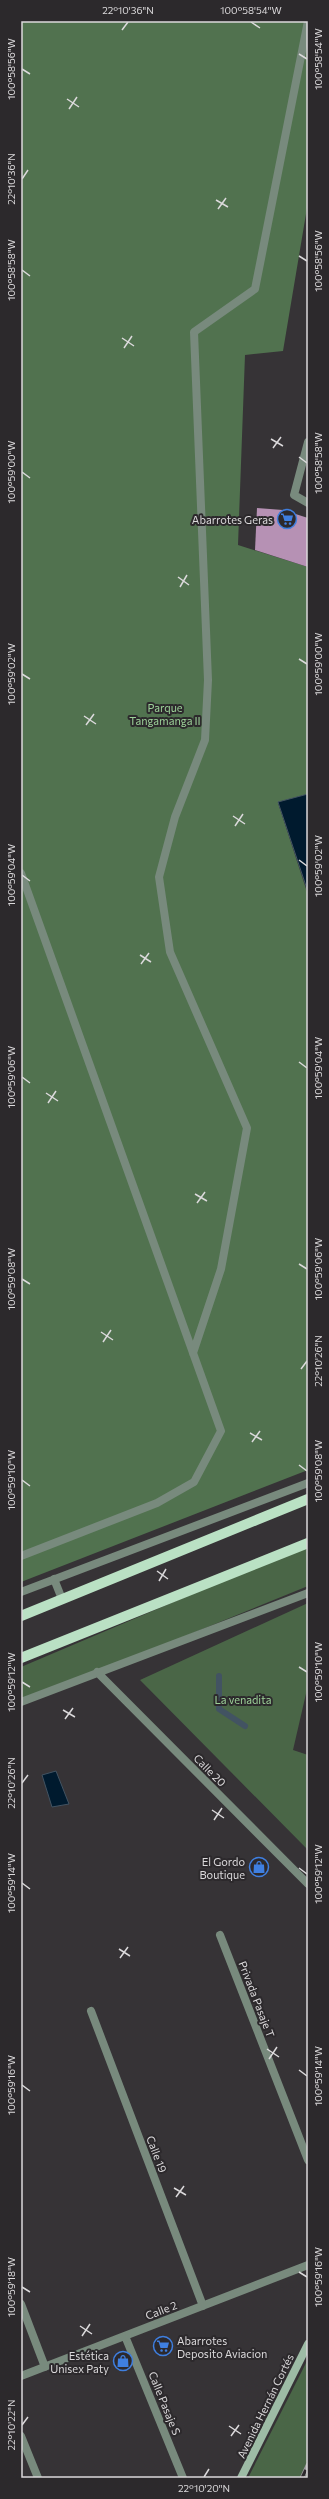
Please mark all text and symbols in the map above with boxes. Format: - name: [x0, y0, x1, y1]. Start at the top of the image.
- text: 22°10'36"N: [102, 4, 154, 16]
- text: 100°58'54"W: [220, 4, 282, 16]
- text: 100°58'54"W: [312, 28, 324, 90]
- text: 100°58'56"W: [5, 38, 17, 100]
- text: 22°10'36"N: [5, 153, 17, 205]
- text: 100°58'56"W: [312, 230, 324, 292]
- text: 100°58'58"W: [5, 239, 17, 301]
- text: 100°58'58"W: [312, 432, 324, 494]
- text: 100°59'00"W: [5, 441, 17, 503]
- supermarket icon: Abarrotes Geras: [276, 508, 298, 530]
- place label: Abarrotes Geras: [192, 513, 273, 526]
- text: 100°59'00"W: [312, 633, 324, 695]
- text: 100°59'02"W: [5, 643, 17, 705]
- park label: Parque Tangamanga II: [129, 701, 201, 727]
- text: 100°59'02"W: [312, 835, 324, 897]
- text: 100°59'04"W: [5, 844, 17, 906]
- text: 100°59'04"W: [312, 1037, 324, 1099]
- text: 100°59'06"W: [5, 1046, 17, 1108]
- text: 100°59'06"W: [312, 1238, 324, 1300]
- text: 100°59'08"W: [5, 1248, 17, 1310]
- text: 22°10'26"N: [312, 1335, 324, 1387]
- text: 100°59'08"W: [312, 1440, 324, 1502]
- text: 100°59'10"W: [5, 1450, 17, 1510]
- text: 100°59'10"W: [312, 1642, 324, 1702]
- text: 100°59'12"W: [5, 1652, 17, 1712]
- park label: La venadita: [215, 1693, 271, 1706]
- street label: Calle 20: [191, 1751, 229, 1789]
- text: 22°10'26"N: [5, 1757, 17, 1809]
- text: 100°59'12"W: [312, 1844, 324, 1904]
- text: 100°59'14"W: [5, 1853, 17, 1913]
- place label: El Gordo Boutique: [199, 1855, 245, 1881]
- shop icon: El Gordo Boutique: [248, 1856, 270, 1878]
- street label: Privada Pasaje T: [236, 1959, 278, 2039]
- text: 100°59'14"W: [312, 2046, 324, 2106]
- text: 100°59'16"W: [5, 2055, 17, 2115]
- street label: Calle 19: [144, 2134, 170, 2174]
- text: 100°59'16"W: [312, 2247, 324, 2307]
- text: 100°59'18"W: [5, 2257, 17, 2317]
- street label: Calle 2: [143, 2298, 179, 2322]
- place label: Abarrotes Deposito Aviacion: [177, 2334, 267, 2360]
- supermarket icon: Abarrotes Deposito Aviacion: [152, 2335, 174, 2357]
- place label: Estética Unisex Paty: [50, 2349, 109, 2375]
- shop icon: Estética Unisex Paty: [112, 2350, 134, 2372]
- street label: Avenida Hernán Cortés: [234, 2352, 296, 2460]
- street label: Calle Pasaje S: [146, 2369, 184, 2437]
- text: 22°10'22"N: [5, 2399, 17, 2451]
- text: 22°10'20"N: [178, 2482, 230, 2494]

